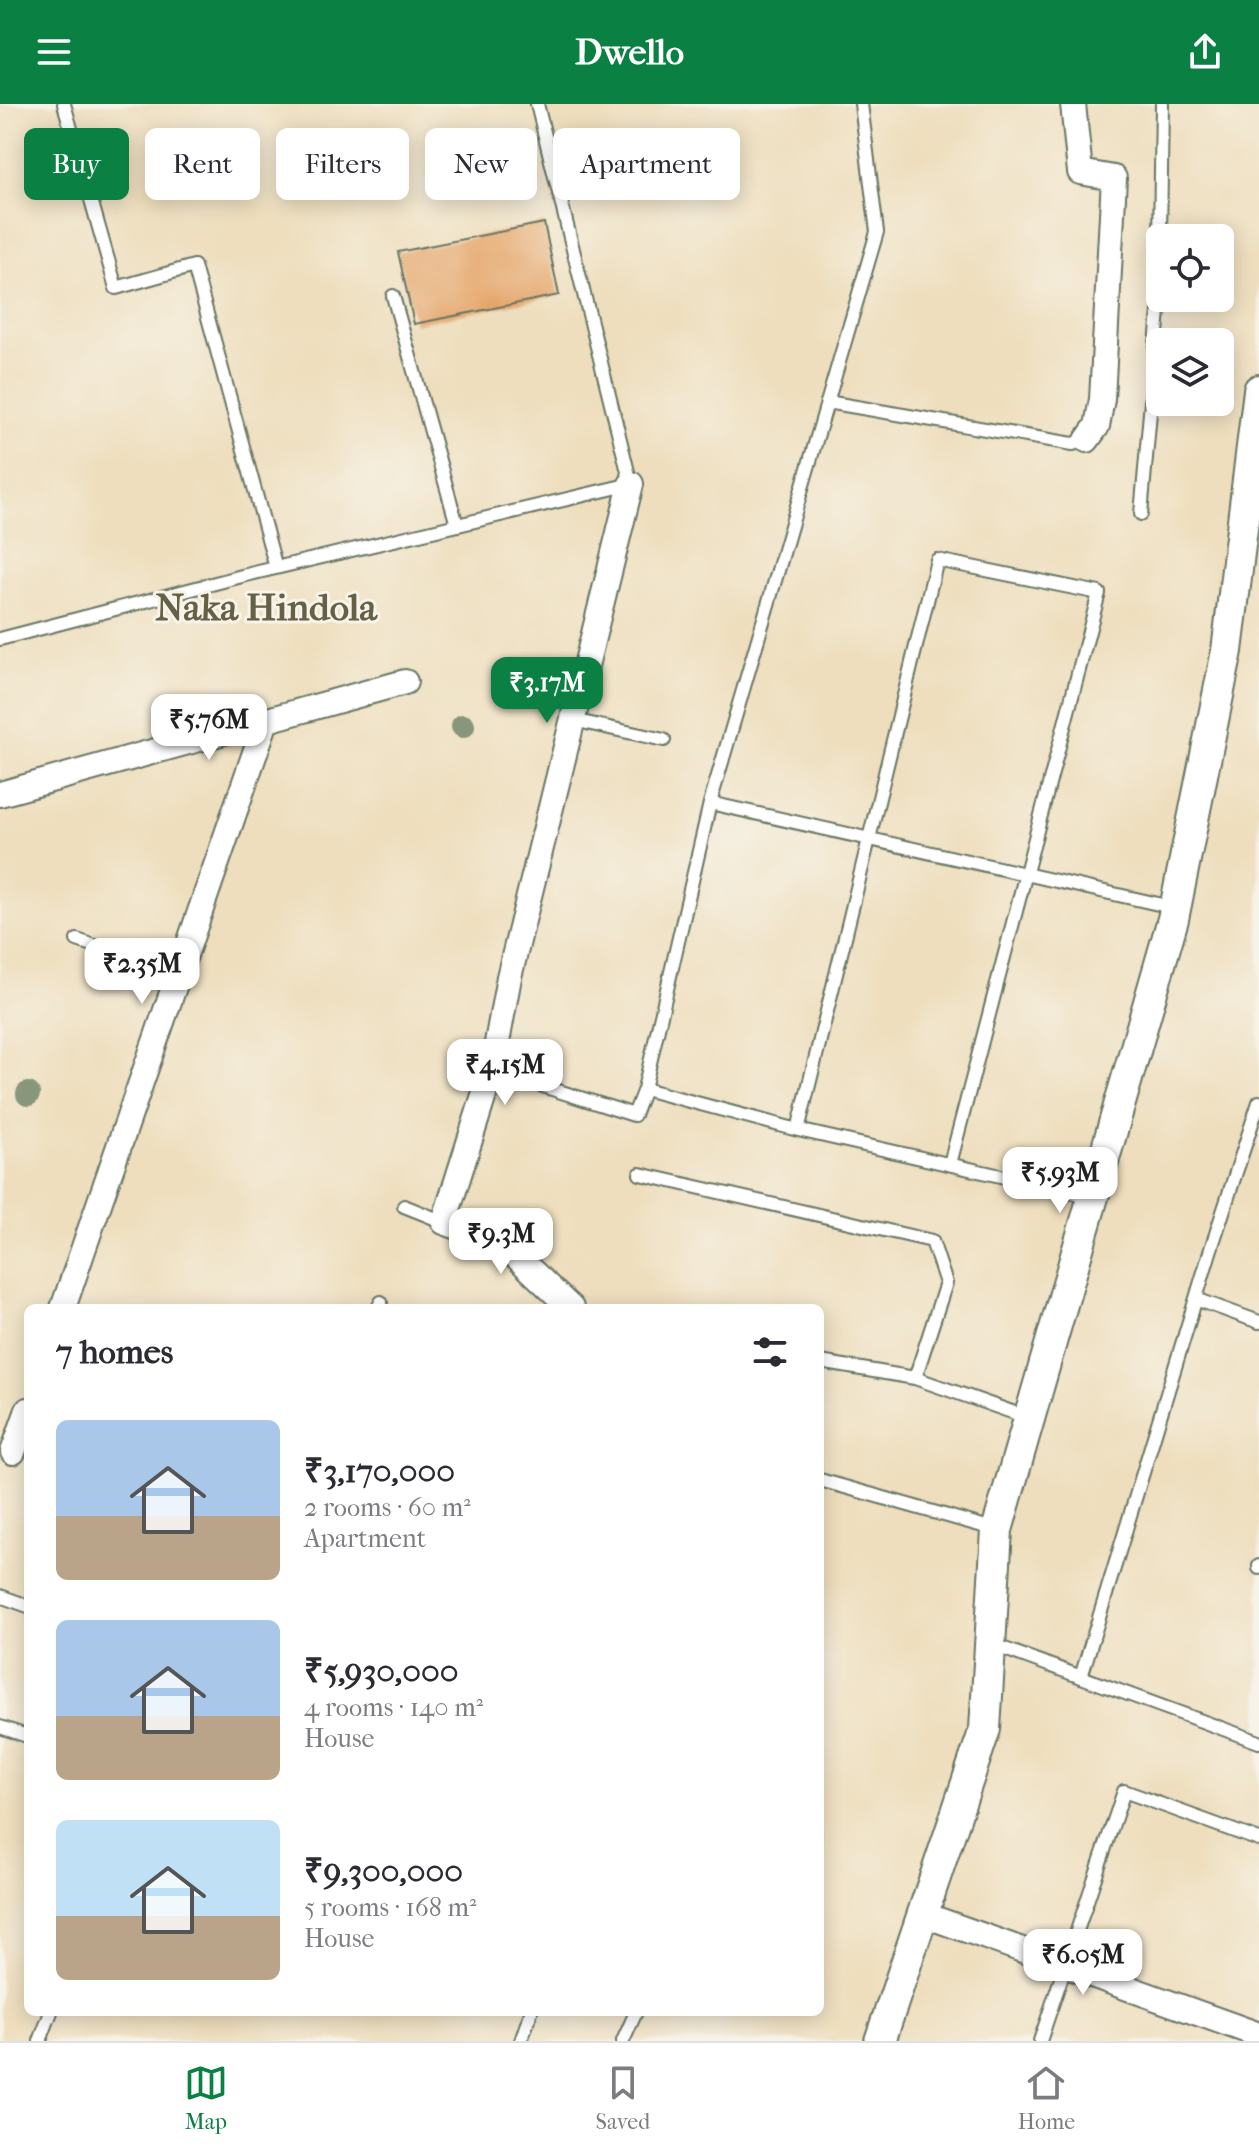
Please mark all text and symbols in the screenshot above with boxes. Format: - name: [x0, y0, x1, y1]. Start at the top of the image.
- icon: menu: [32, 30, 76, 74]
- icon: share: [1183, 30, 1227, 74]
- text: Dwello: [575, 31, 684, 73]
- chip: Buy: [24, 128, 129, 200]
- chip: Rent: [145, 128, 260, 200]
- chip: Filters: [276, 128, 409, 200]
- chip: New: [425, 128, 537, 200]
- chip: Apartment: [553, 128, 740, 200]
- map controls: [1146, 224, 1234, 416]
- button: locate: [1146, 224, 1234, 312]
- button: layers: [1146, 328, 1234, 416]
- district label: Naka Hindola: [155, 585, 378, 630]
- pin: ₹3.17M: [482, 657, 612, 725]
- text: ₹3.17M: [509, 667, 585, 698]
- pin: ₹5.76M: [144, 694, 274, 762]
- text: ₹5.76M: [169, 704, 249, 735]
- pin: ₹2.35M: [77, 938, 207, 1006]
- text: ₹2.35M: [103, 948, 181, 979]
- pin: ₹4.15M: [440, 1039, 570, 1107]
- text: ₹4.15M: [465, 1049, 545, 1080]
- pin: ₹5.93M: [995, 1147, 1125, 1215]
- text: ₹5.93M: [1021, 1157, 1099, 1188]
- pin: ₹9.3M: [445, 1208, 557, 1276]
- text: ₹9.3M: [467, 1218, 535, 1249]
- icon: filters: [748, 1330, 792, 1374]
- text: 7 homes: [56, 1332, 173, 1372]
- text: ₹3,170,000: [304, 1451, 455, 1491]
- icon: home: [120, 1452, 216, 1548]
- text: 2 rooms · 60 m²: [304, 1492, 471, 1523]
- text: Apartment: [304, 1523, 426, 1554]
- text: ₹5,930,000: [304, 1651, 458, 1691]
- icon: home: [120, 1652, 216, 1748]
- text: 4 rooms · 140 m²: [304, 1692, 483, 1723]
- text: House: [304, 1723, 374, 1754]
- text: ₹9,300,000: [304, 1851, 463, 1891]
- icon: home: [120, 1852, 216, 1948]
- text: 5 rooms · 168 m²: [304, 1892, 476, 1923]
- text: House: [304, 1923, 374, 1954]
- pin: ₹6.05M: [1018, 1929, 1148, 1997]
- text: ₹6.05M: [1041, 1939, 1125, 1970]
- tab: Map: [184, 2061, 228, 2135]
- tab: Saved: [596, 2061, 650, 2135]
- tab: Home: [1018, 2061, 1075, 2135]

